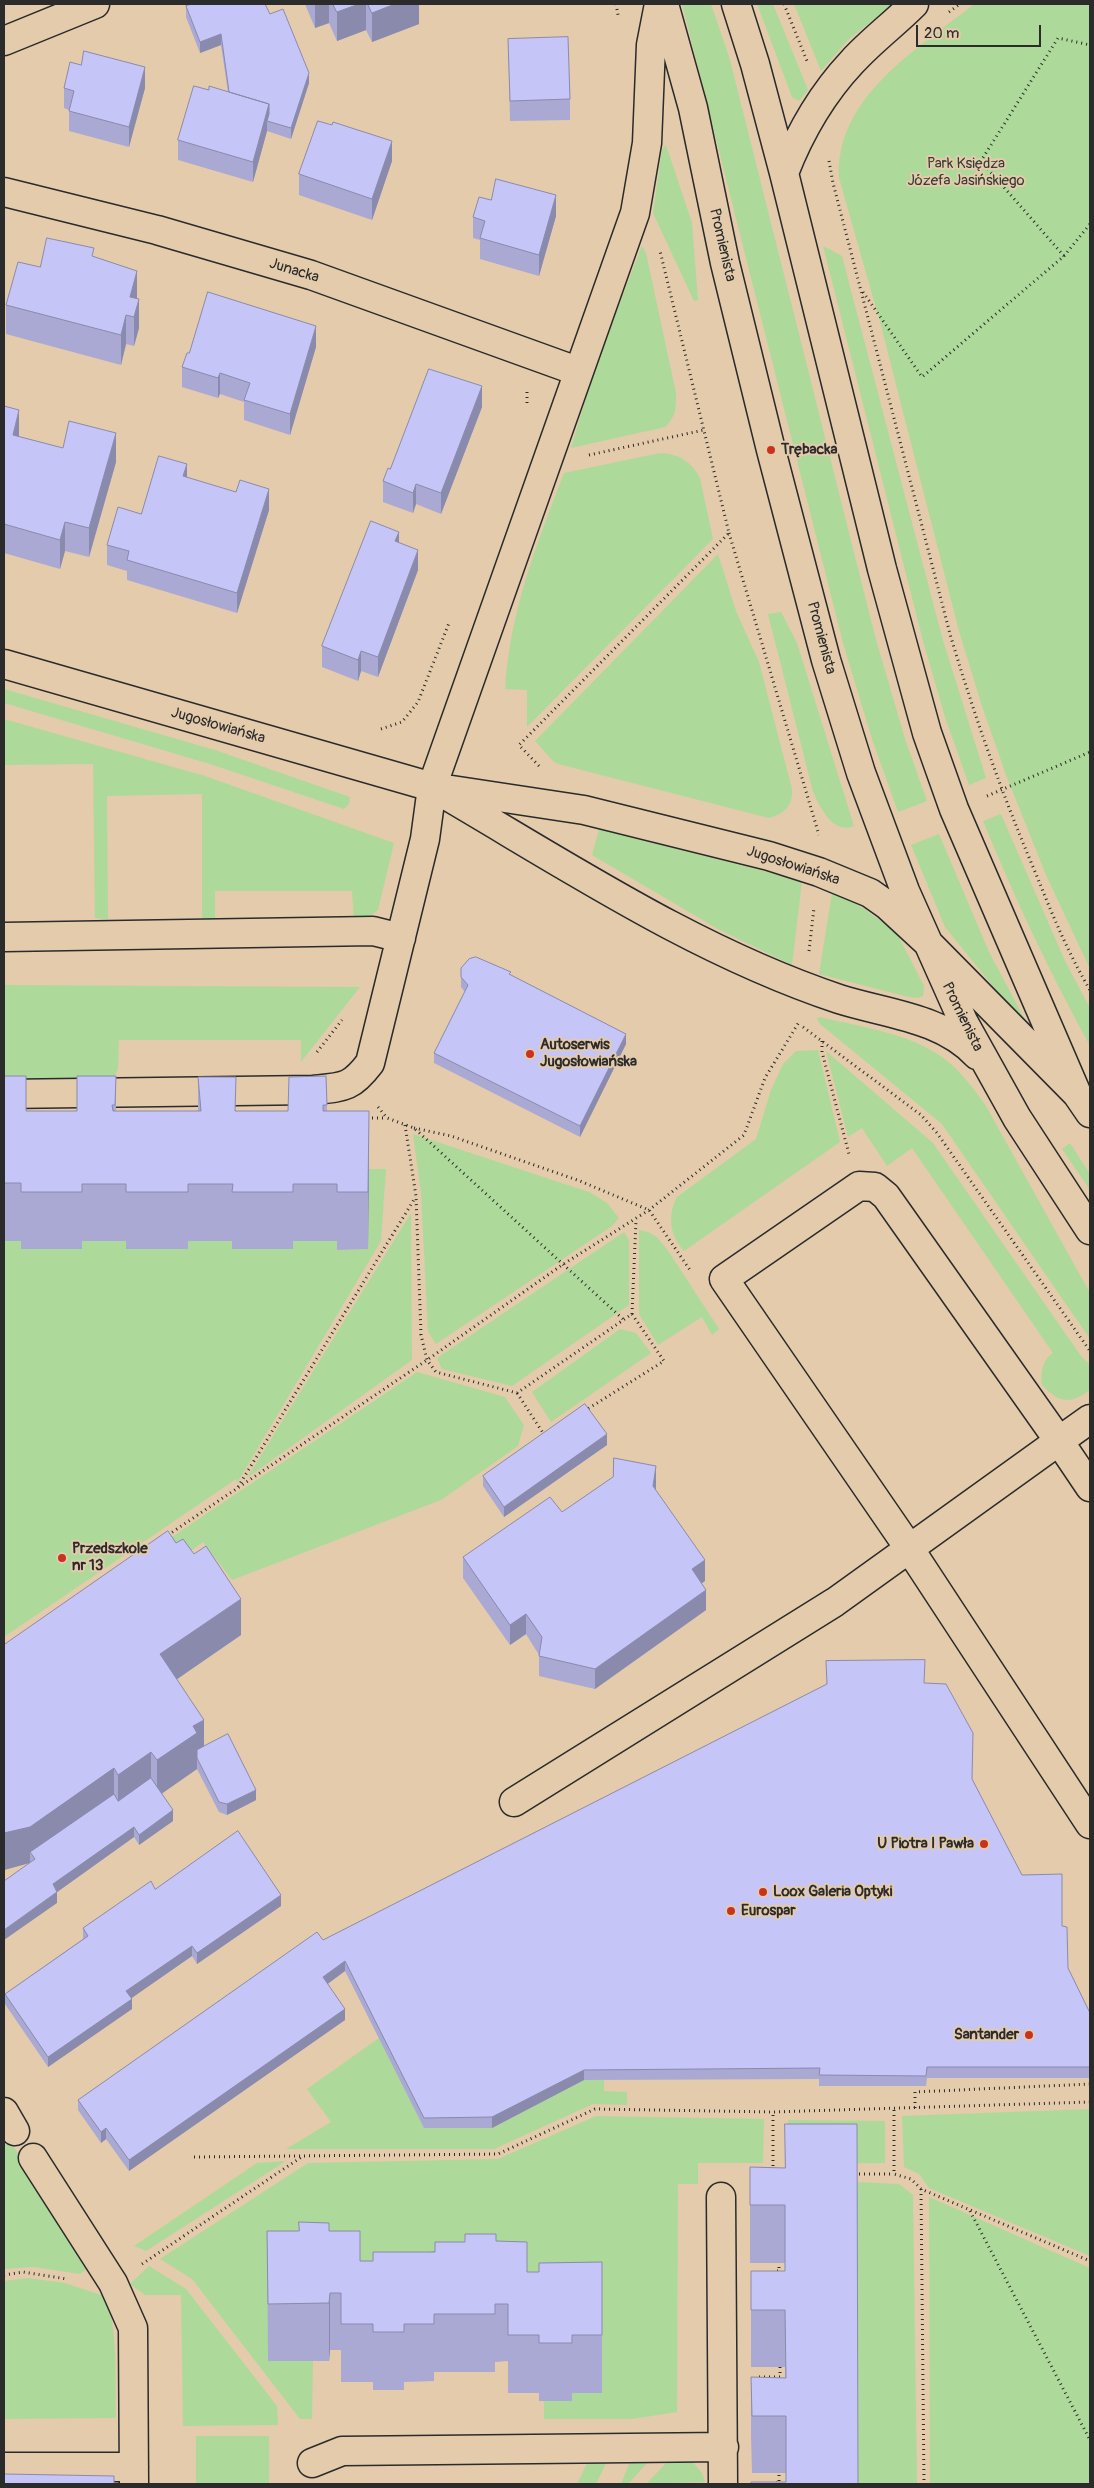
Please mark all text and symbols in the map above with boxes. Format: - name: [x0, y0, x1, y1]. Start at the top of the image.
- scale bar: [919, 15, 1044, 47]
- text: 20 m: [924, 24, 959, 43]
- park label: Park Księdza Józefa Jasińskiego: [907, 155, 1025, 190]
- street label: Promienista: [705, 207, 739, 283]
- street label: Junacka: [267, 255, 321, 287]
- place label: Trębacka: [781, 441, 837, 459]
- marker: Trębacka: [765, 444, 777, 456]
- street label: Promienista: [803, 600, 839, 676]
- street label: Jugosłowiańska: [169, 704, 267, 748]
- street label: Jugosłowiańska: [744, 842, 842, 890]
- street label: Promienista: [938, 980, 986, 1054]
- place label: Autoserwis Jugosłowiańska: [540, 1036, 637, 1071]
- marker: Autoserwis Jugosłowiańska: [524, 1048, 536, 1060]
- place label: Przedszkole nr 13: [72, 1540, 148, 1575]
- marker: Przedszkole nr 13: [56, 1552, 68, 1564]
- place label: U Piotra I Pawła: [877, 1835, 974, 1853]
- marker: U Piotra I Pawła: [978, 1838, 990, 1850]
- place label: Loox Galeria Optyki: [773, 1883, 892, 1901]
- marker: Loox Galeria Optyki: [757, 1886, 769, 1898]
- place label: Eurospar: [741, 1902, 796, 1920]
- marker: Eurospar: [725, 1905, 737, 1917]
- place label: Santander: [954, 2026, 1019, 2044]
- marker: Santander: [1023, 2029, 1035, 2041]

